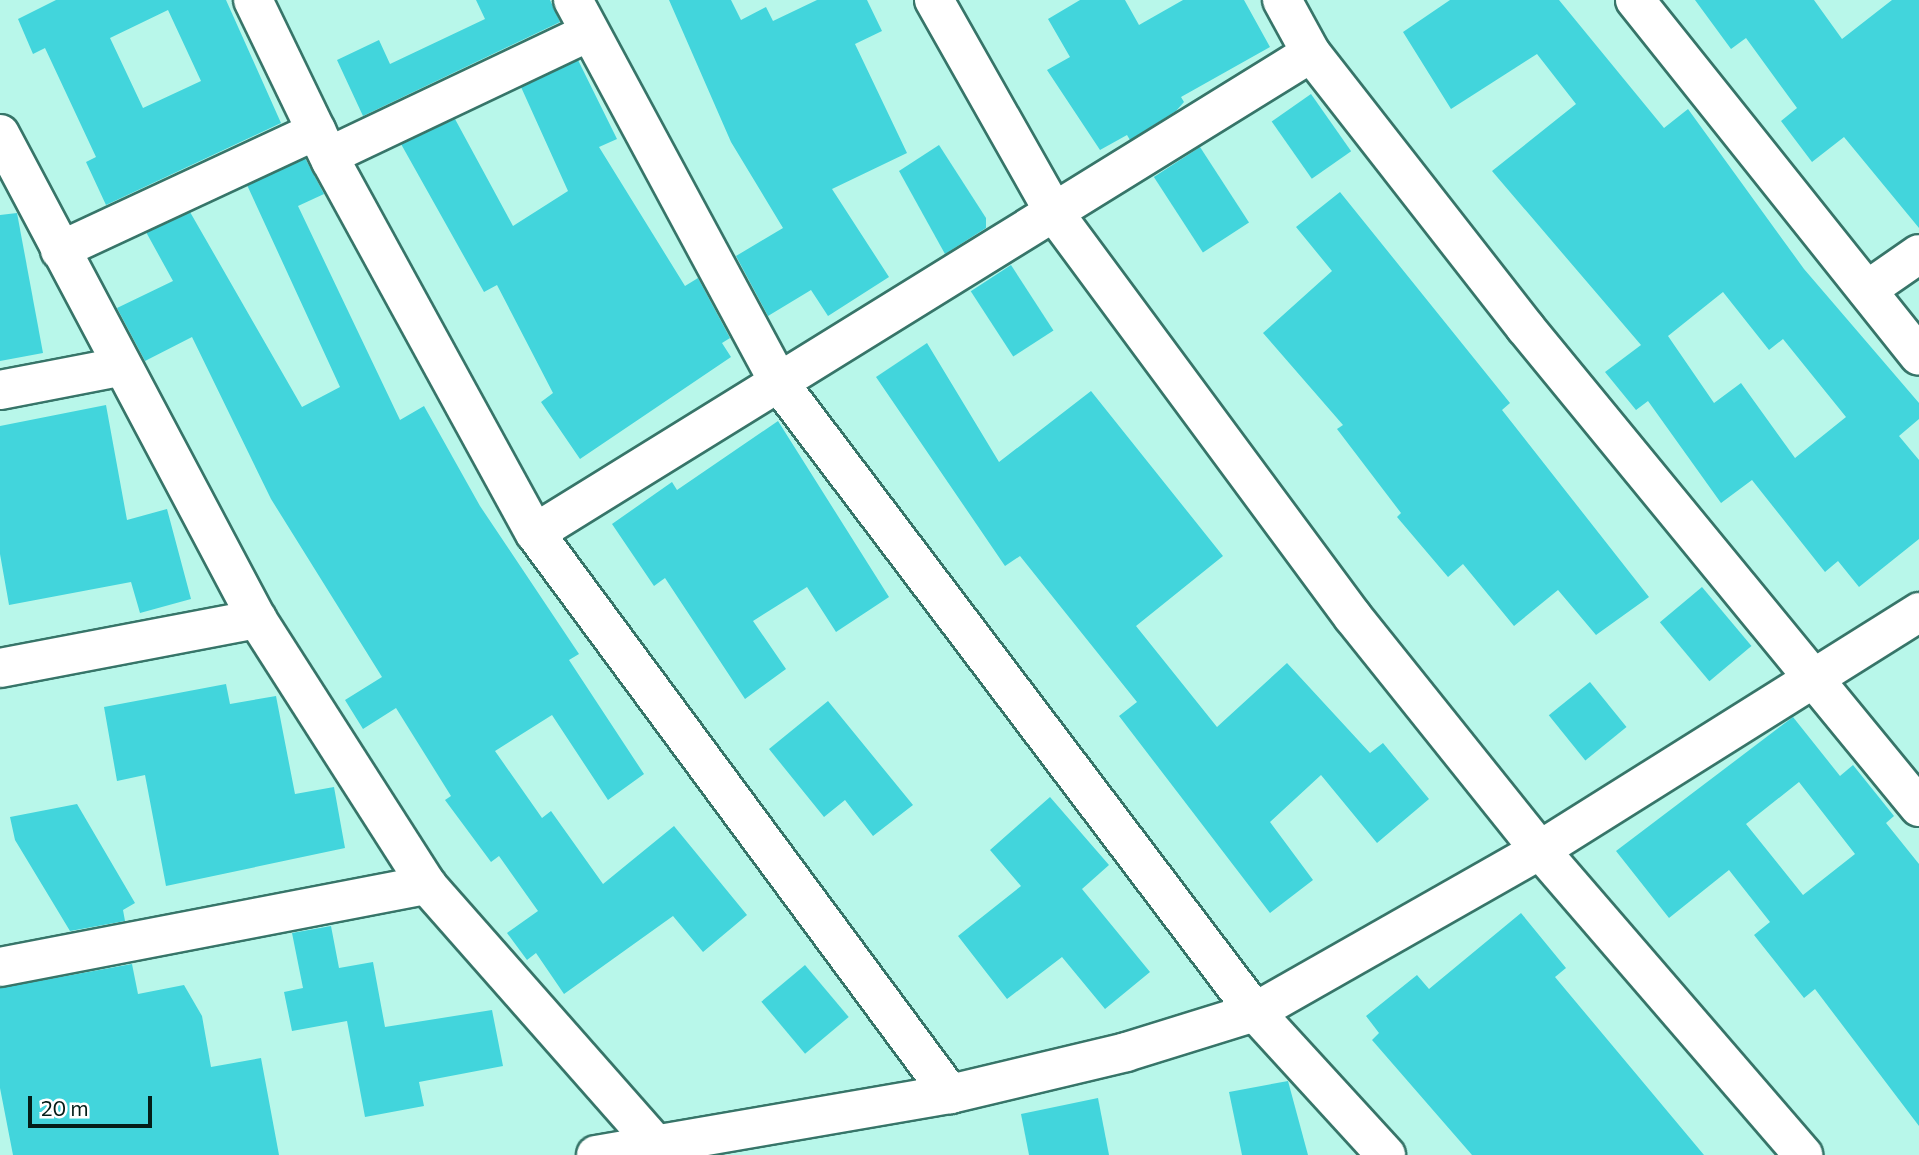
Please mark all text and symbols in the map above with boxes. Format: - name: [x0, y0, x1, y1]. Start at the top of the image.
- scale bar: [32, 1082, 156, 1126]
- text: 20 m: [41, 1095, 89, 1120]

